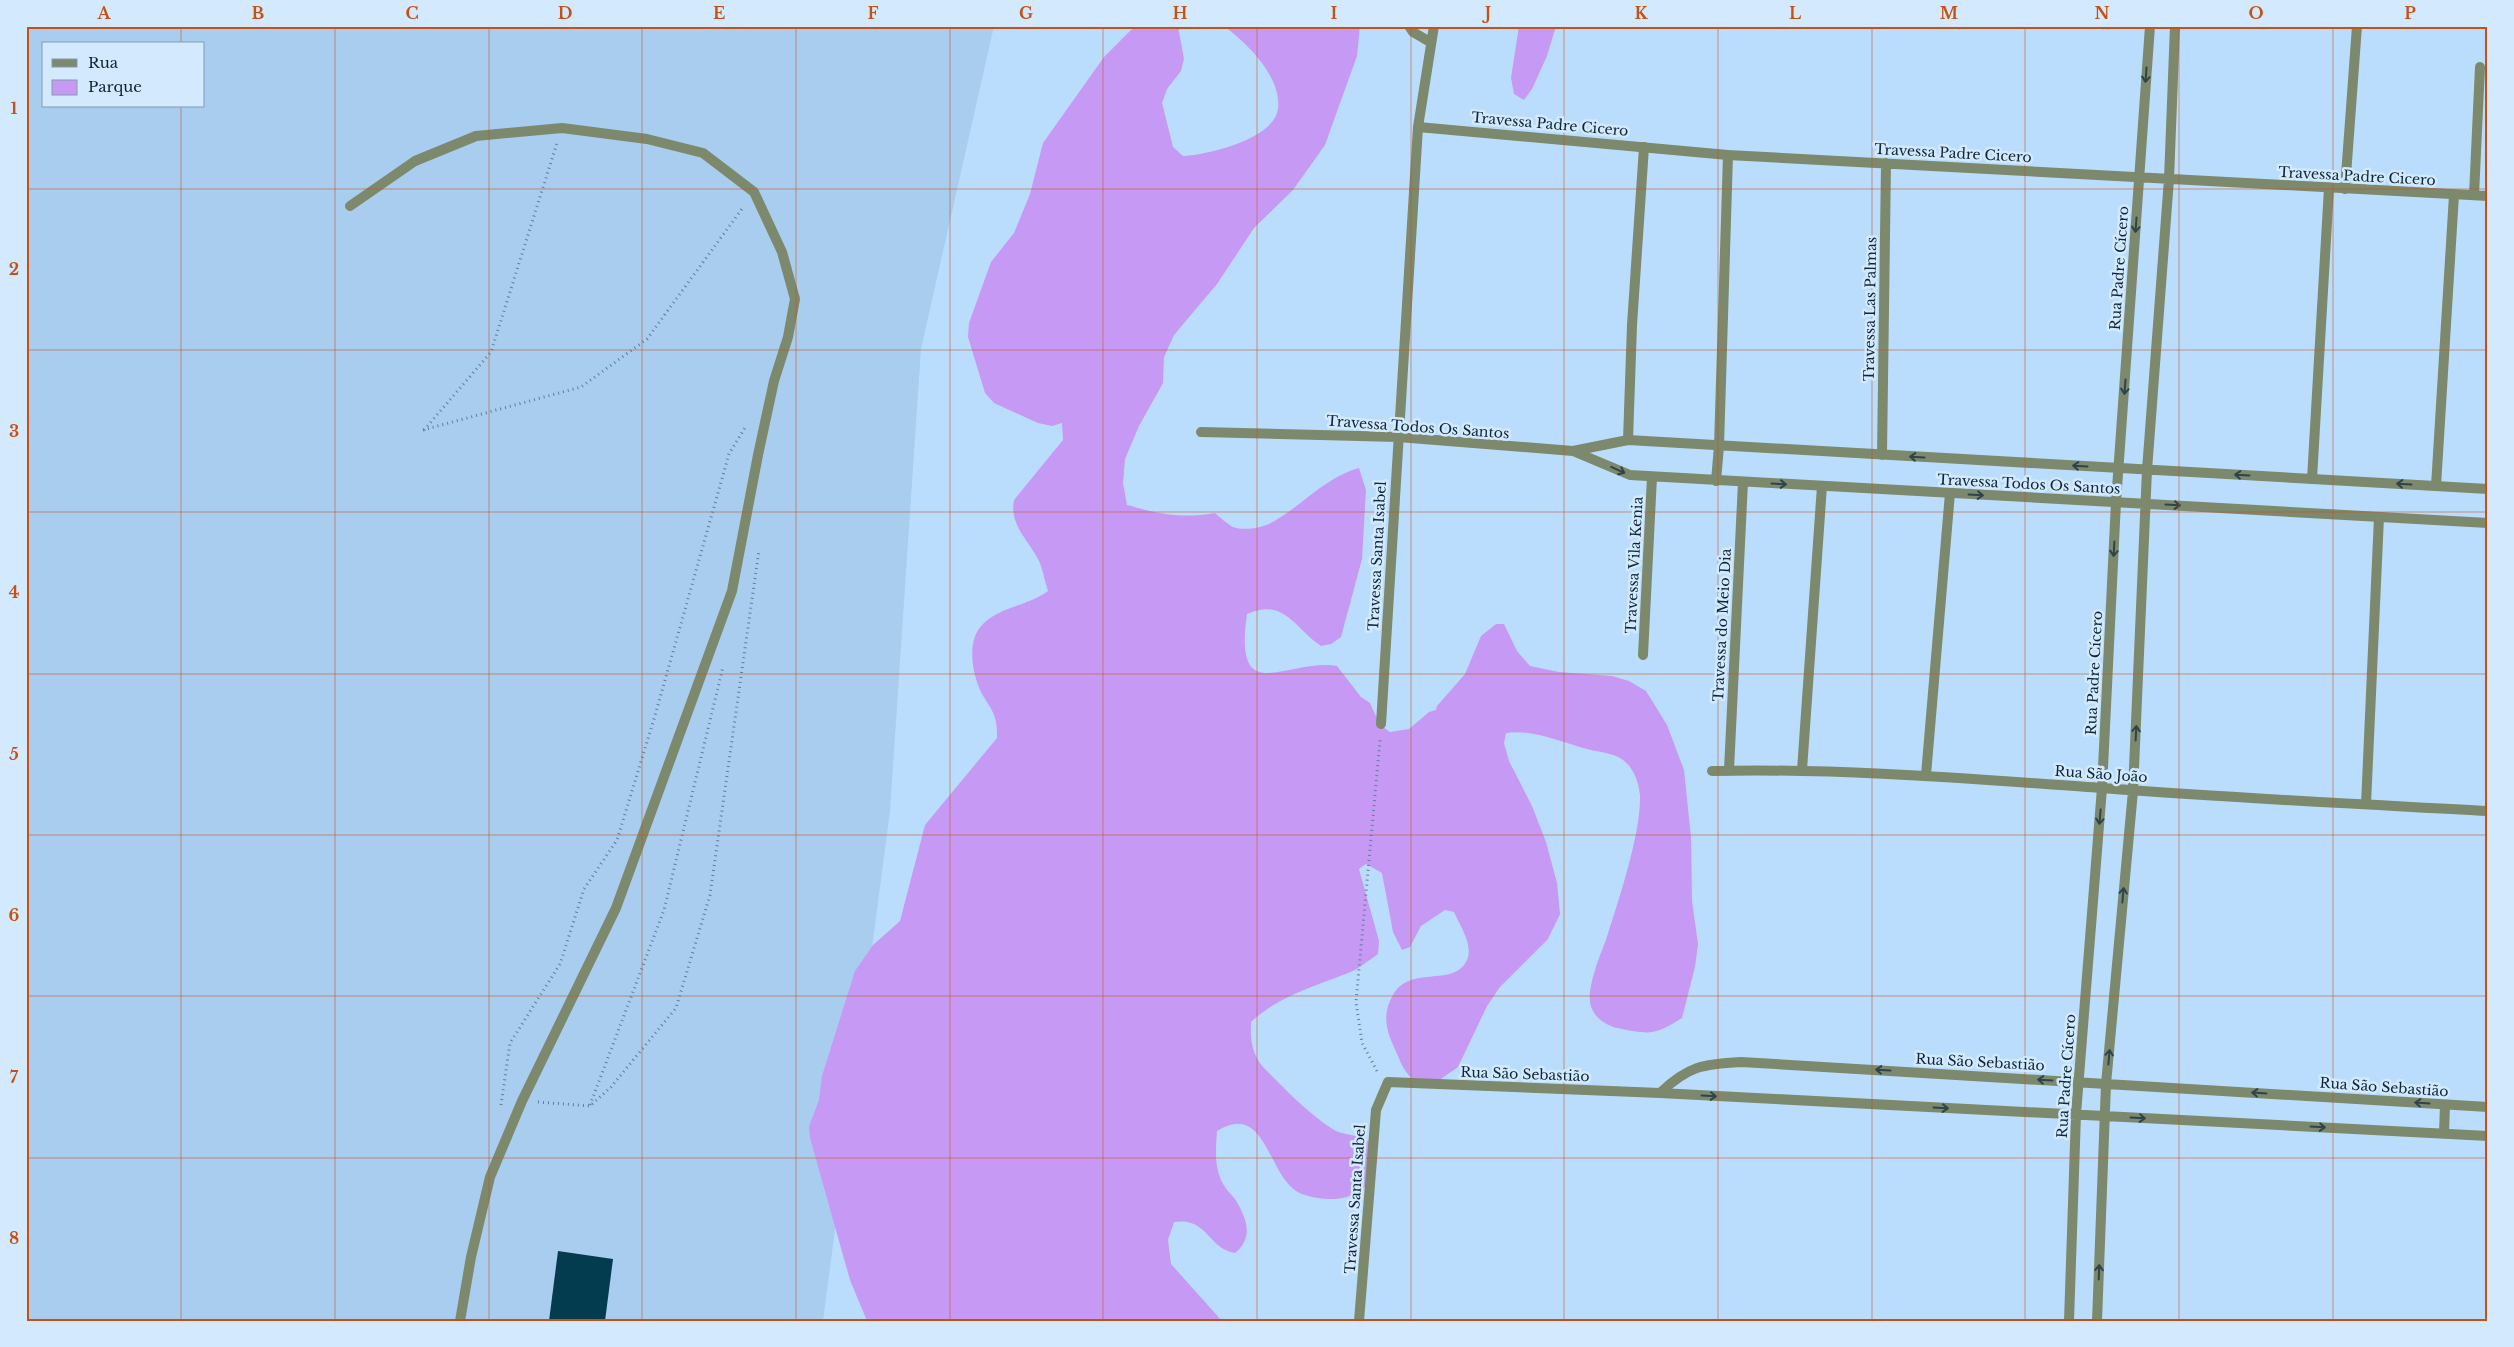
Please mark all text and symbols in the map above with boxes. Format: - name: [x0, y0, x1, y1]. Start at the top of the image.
- text: A: [97, 3, 112, 23]
- text: B: [252, 3, 265, 23]
- text: C: [405, 3, 419, 23]
- text: D: [558, 3, 572, 23]
- text: E: [713, 3, 725, 23]
- text: F: [867, 3, 879, 23]
- text: G: [1019, 3, 1033, 23]
- text: H: [1172, 3, 1188, 23]
- text: I: [1331, 3, 1338, 23]
- text: J: [1482, 3, 1491, 23]
- text: K: [1634, 3, 1648, 23]
- text: L: [1789, 3, 1801, 23]
- text: M: [1940, 3, 1958, 23]
- text: N: [2094, 3, 2110, 23]
- text: O: [2248, 3, 2264, 23]
- text: P: [2404, 3, 2416, 23]
- legend: [42, 42, 205, 108]
- text: Rua: [88, 53, 119, 72]
- one-way arrow: [2142, 67, 2151, 83]
- text: Parque: [88, 77, 142, 96]
- text: 1: [11, 98, 18, 118]
- street label: Travessa Padre Cicero: [1471, 108, 1629, 140]
- street label: Travessa Padre Cicero: [1874, 140, 2032, 166]
- street label: Travessa Padre Cicero: [2278, 163, 2436, 189]
- street label: Rua Padre Cícero: [2106, 205, 2132, 331]
- one-way arrow: [2132, 217, 2141, 233]
- street label: Travessa Las Palmas: [1860, 237, 1880, 381]
- text: 2: [9, 259, 19, 279]
- one-way arrow: [2120, 379, 2129, 395]
- street label: Travessa Todos Os Santos: [1326, 412, 1510, 442]
- text: 3: [9, 421, 19, 441]
- one-way arrow: [1910, 452, 1926, 461]
- one-way arrow: [2072, 461, 2088, 470]
- one-way arrow: [1610, 466, 1625, 476]
- street label: Travessa Todos Os Santos: [1937, 470, 2121, 498]
- one-way arrow: [2234, 470, 2250, 479]
- one-way arrow: [1771, 479, 1787, 488]
- street label: Travessa Santa Isabel: [1364, 480, 1390, 631]
- one-way arrow: [2396, 480, 2412, 489]
- one-way arrow: [1968, 490, 1984, 499]
- street label: Travessa Vila Kenia: [1621, 496, 1647, 634]
- one-way arrow: [2165, 501, 2181, 510]
- one-way arrow: [2110, 541, 2119, 557]
- street label: Travessa do Meio Dia: [1709, 548, 1735, 702]
- text: 4: [9, 582, 19, 602]
- street label: Rua Padre Cícero: [2082, 610, 2106, 736]
- one-way arrow: [2131, 726, 2140, 742]
- text: 5: [9, 744, 19, 764]
- street label: Rua São João: [2054, 762, 2148, 786]
- one-way arrow: [2095, 808, 2104, 824]
- one-way arrow: [2119, 888, 2128, 904]
- text: 6: [9, 905, 20, 925]
- street label: Rua Padre Cícero: [2053, 1013, 2079, 1139]
- street label: Rua São Sebastião: [1915, 1050, 2045, 1074]
- one-way arrow: [2104, 1050, 2113, 1066]
- street label: Rua São Sebastião: [1460, 1063, 1590, 1085]
- one-way arrow: [1875, 1066, 1891, 1075]
- text: 7: [10, 1067, 19, 1087]
- street label: Rua São Sebastião: [2319, 1074, 2449, 1100]
- one-way arrow: [2037, 1076, 2053, 1085]
- one-way arrow: [2252, 1089, 2268, 1098]
- one-way arrow: [1700, 1091, 1716, 1100]
- one-way arrow: [2414, 1099, 2430, 1108]
- one-way arrow: [1933, 1103, 1949, 1112]
- one-way arrow: [2130, 1113, 2146, 1122]
- one-way arrow: [2310, 1122, 2326, 1132]
- street label: Travessa Santa Isabel: [1341, 1123, 1369, 1274]
- text: 8: [9, 1228, 19, 1248]
- one-way arrow: [2094, 1264, 2103, 1280]

